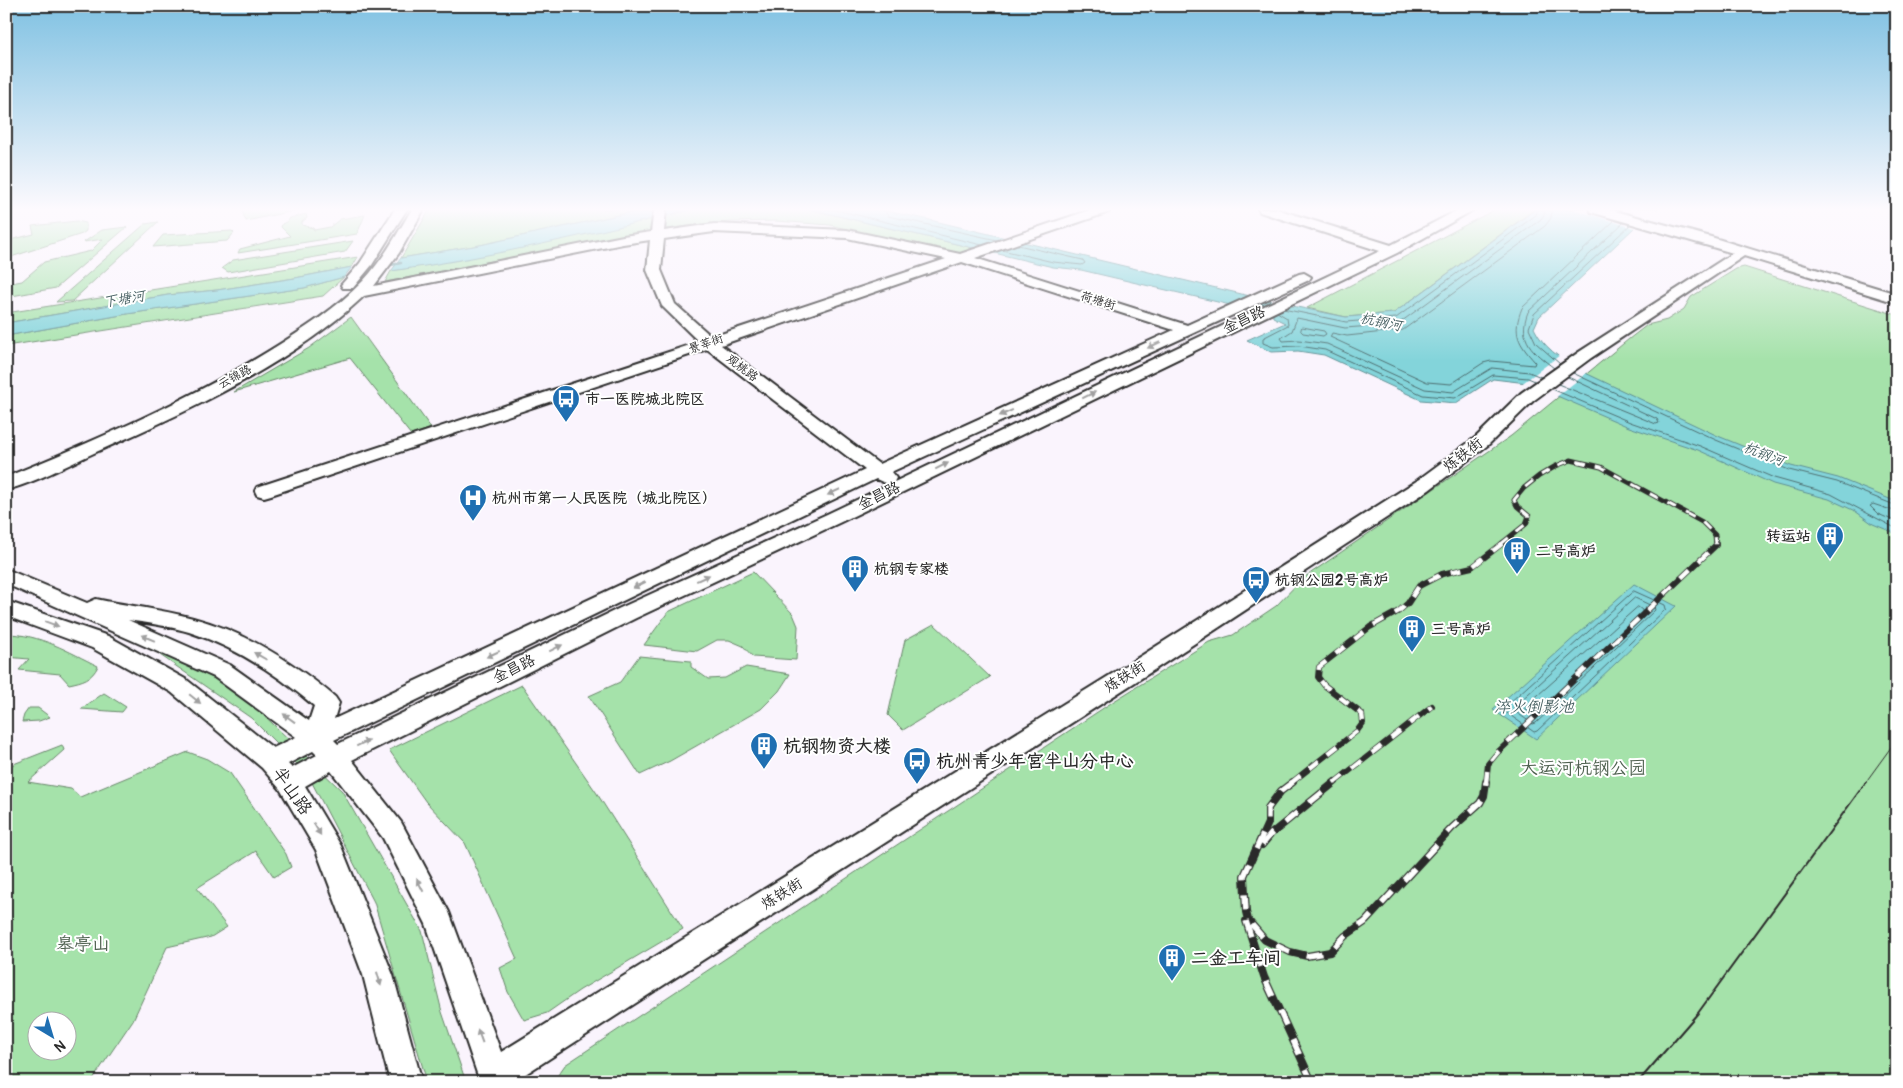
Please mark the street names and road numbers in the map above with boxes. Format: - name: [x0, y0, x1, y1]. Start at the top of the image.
- street label: 荷塘街: [1079, 289, 1117, 313]
- street label: 金昌路: [1220, 302, 1268, 338]
- street label: 景莘街: [687, 331, 725, 357]
- street label: 观桃路: [723, 351, 761, 385]
- street label: 云锦路: [216, 362, 254, 392]
- street label: 炼铁街: [1439, 434, 1487, 476]
- street label: 金昌路: [855, 478, 903, 514]
- street label: 金昌路: [490, 651, 538, 687]
- street label: 炼铁街: [1101, 657, 1149, 697]
- street label: 半山路: [267, 762, 317, 820]
- street label: 炼铁街: [758, 874, 806, 914]

